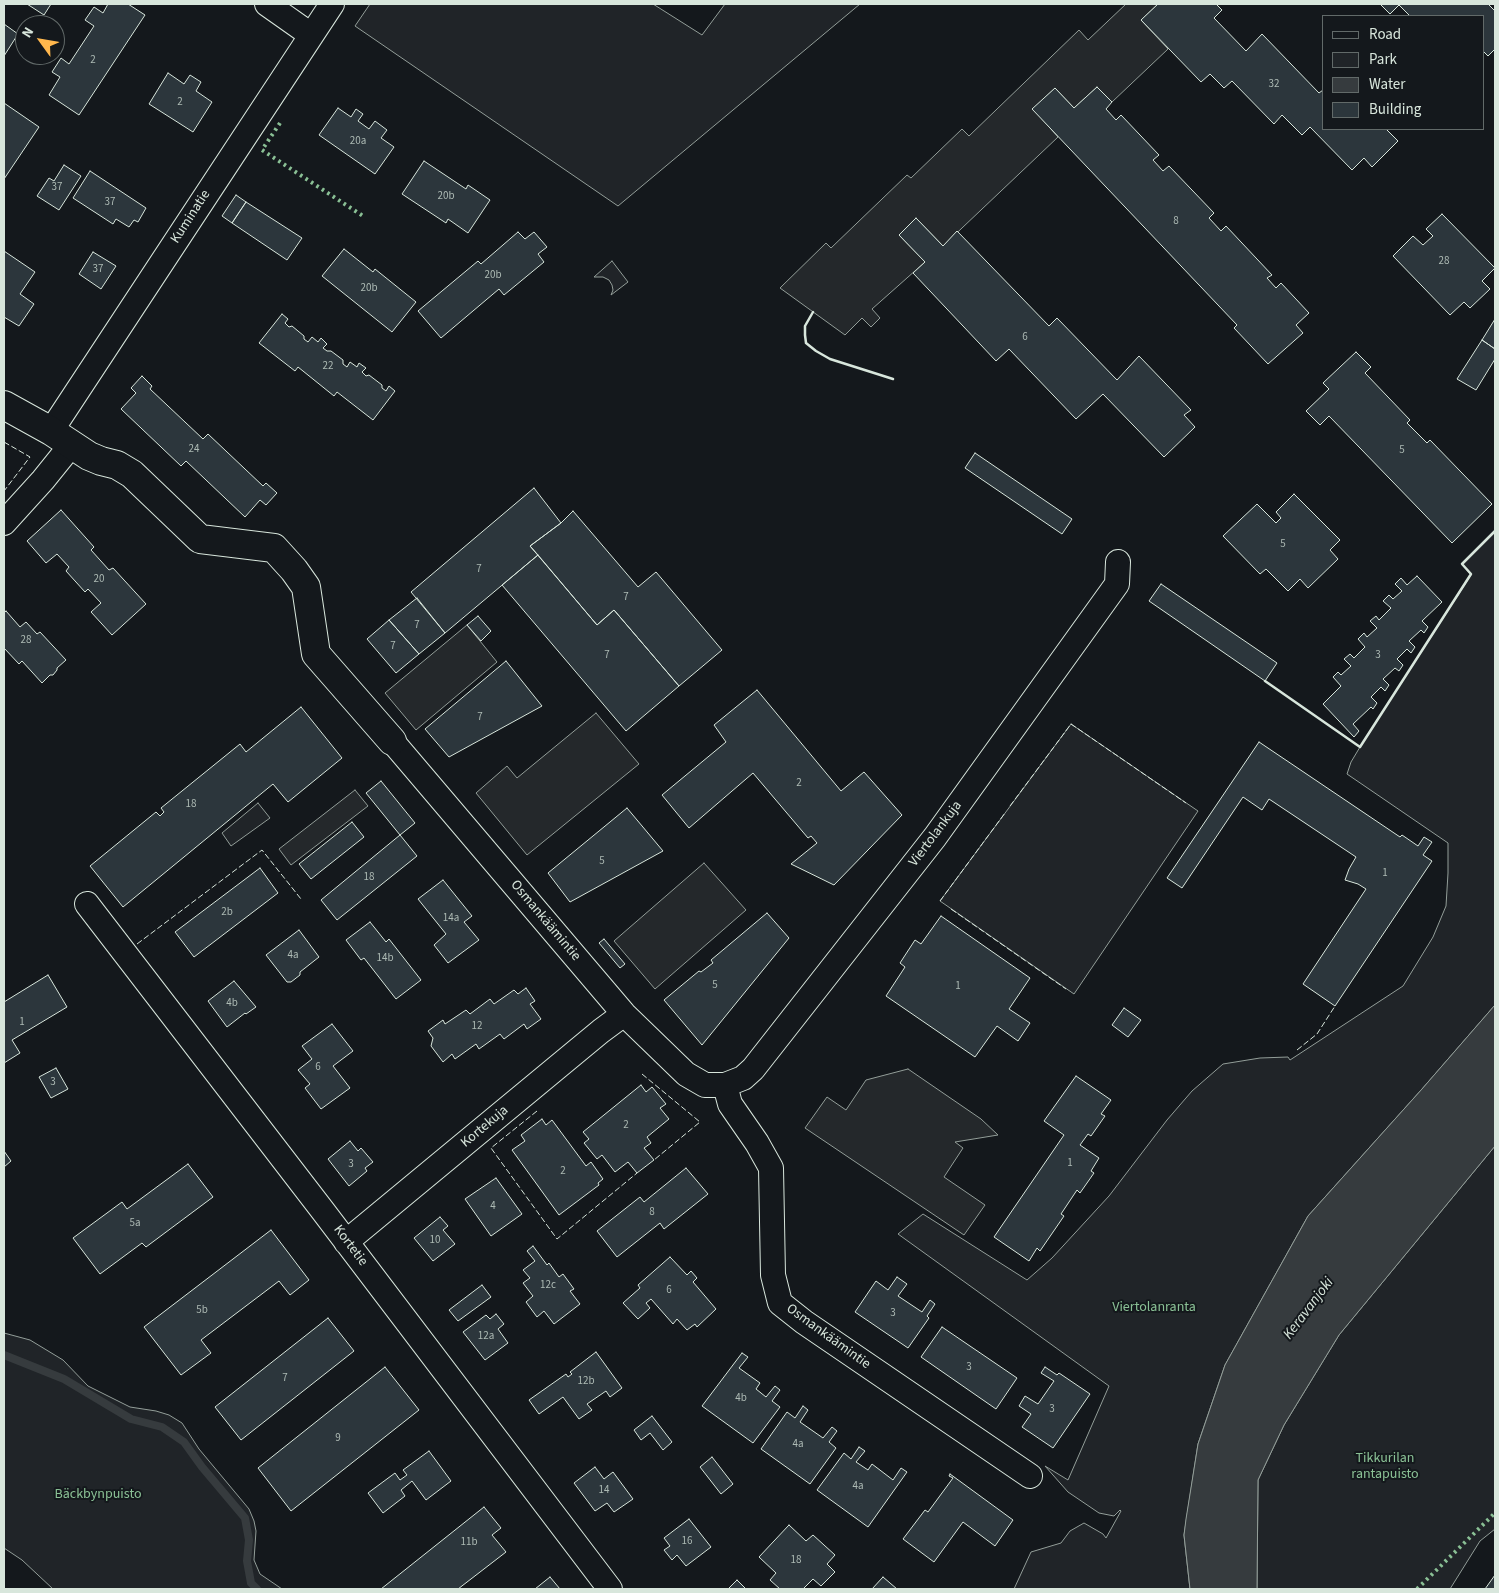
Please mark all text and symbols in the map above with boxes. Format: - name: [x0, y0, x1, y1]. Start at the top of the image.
- north arrow: [15, 15, 65, 65]
- legend: [1322, 15, 1484, 130]
- text: N: [17, 23, 39, 42]
- text: Road: [1369, 24, 1401, 45]
- text: Park: [1369, 49, 1397, 70]
- house number: 2: [90, 54, 96, 68]
- text: Water: [1369, 74, 1405, 95]
- house number: 32: [1269, 78, 1279, 92]
- house number: 2: [177, 96, 183, 110]
- text: Building: [1369, 99, 1421, 120]
- house number: 20a: [350, 135, 366, 149]
- house number: 37: [52, 181, 62, 195]
- street label: Kuminatie: [168, 187, 214, 247]
- house number: 20b: [437, 190, 455, 204]
- house number: 37: [105, 196, 115, 210]
- house number: 8: [1173, 215, 1179, 229]
- house number: 28: [1439, 255, 1449, 269]
- house number: 37: [93, 263, 103, 277]
- house number: 20b: [484, 269, 502, 283]
- house number: 20b: [360, 282, 378, 296]
- house number: 6: [1022, 331, 1028, 345]
- house number: 22: [323, 360, 333, 374]
- house number: 24: [189, 443, 199, 457]
- house number: 5: [1399, 444, 1405, 458]
- house number: 5: [1280, 538, 1286, 552]
- house number: 7: [476, 563, 482, 577]
- house number: 20: [94, 573, 104, 587]
- house number: 7: [623, 591, 629, 605]
- house number: 7: [414, 619, 420, 633]
- house number: 28: [21, 634, 31, 648]
- house number: 7: [390, 640, 396, 654]
- house number: 7: [604, 649, 610, 663]
- house number: 3: [1375, 649, 1381, 663]
- house number: 7: [477, 711, 483, 725]
- house number: 2: [796, 777, 802, 791]
- house number: 18: [186, 798, 196, 812]
- street label: Viertolankuja: [906, 798, 966, 870]
- house number: 5: [599, 855, 605, 869]
- house number: 1: [1382, 867, 1388, 881]
- house number: 18: [364, 871, 374, 885]
- street label: Osmankäämintie: [506, 877, 584, 965]
- house number: 2b: [221, 906, 233, 920]
- house number: 14a: [443, 912, 459, 926]
- house number: 4a: [287, 949, 299, 963]
- house number: 14b: [376, 952, 394, 966]
- house number: 5: [712, 979, 718, 993]
- house number: 1: [955, 980, 961, 994]
- house number: 4b: [226, 997, 238, 1011]
- house number: 1: [19, 1016, 25, 1030]
- house number: 12: [472, 1020, 482, 1034]
- house number: 6: [315, 1061, 321, 1075]
- house number: 3: [50, 1076, 56, 1090]
- street label: Kortekuja: [458, 1102, 512, 1152]
- house number: 2: [623, 1119, 629, 1133]
- house number: 1: [1067, 1157, 1073, 1171]
- house number: 3: [348, 1158, 354, 1172]
- house number: 2: [560, 1165, 566, 1179]
- house number: 4: [490, 1200, 496, 1214]
- house number: 8: [649, 1206, 655, 1220]
- house number: 5a: [129, 1217, 141, 1231]
- street label: Kortetie: [329, 1222, 371, 1270]
- house number: 10: [430, 1234, 440, 1248]
- water label: Keravanjoki: [1280, 1274, 1338, 1344]
- house number: 12c: [540, 1279, 556, 1293]
- house number: 6: [666, 1284, 672, 1298]
- park label: Viertolanranta: [1112, 1300, 1196, 1316]
- street label: Osmankäämintie: [783, 1301, 873, 1373]
- house number: 5b: [196, 1304, 208, 1318]
- house number: 3: [890, 1307, 896, 1321]
- house number: 12a: [478, 1330, 494, 1344]
- house number: 3: [966, 1361, 972, 1375]
- house number: 7: [282, 1372, 288, 1386]
- house number: 12b: [577, 1375, 595, 1389]
- house number: 4b: [735, 1392, 747, 1406]
- house number: 3: [1049, 1403, 1055, 1417]
- house number: 9: [335, 1432, 341, 1446]
- house number: 4a: [792, 1438, 804, 1452]
- park label: Tikkurilan rantapuisto: [1351, 1451, 1419, 1484]
- house number: 4a: [852, 1480, 864, 1494]
- house number: 14: [599, 1484, 609, 1498]
- park label: Bäckbynpuisto: [54, 1487, 142, 1503]
- house number: 16: [682, 1535, 692, 1549]
- house number: 11b: [460, 1536, 478, 1550]
- house number: 18: [791, 1554, 801, 1568]

